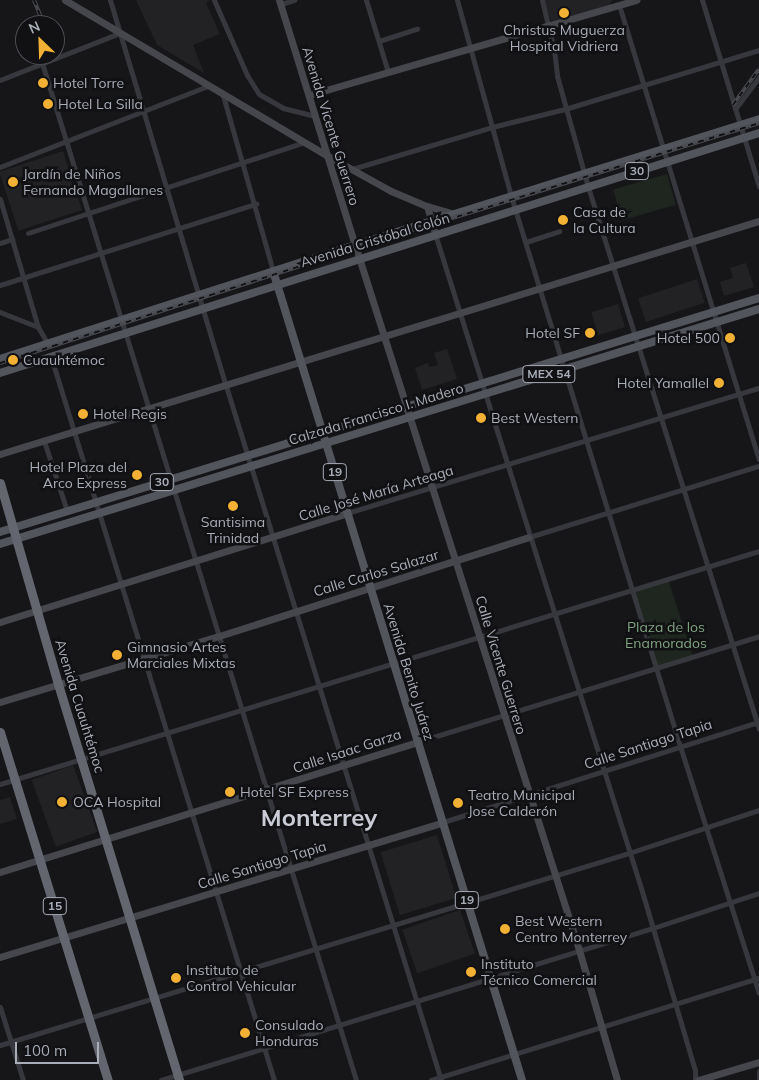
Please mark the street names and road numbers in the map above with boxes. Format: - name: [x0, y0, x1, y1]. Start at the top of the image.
- street label: Avenida Vicente Guerrero: [299, 45, 363, 207]
- road number: 30: [624, 162, 650, 180]
- street label: Avenida Cristóbal Colón: [298, 209, 452, 271]
- road number: MEX 54: [522, 364, 576, 384]
- street label: Calzada Francisco I. Madero: [287, 379, 465, 449]
- street label: Calle José María Arteaga: [297, 461, 455, 525]
- road number: 19: [322, 462, 348, 482]
- road number: 30: [150, 472, 174, 492]
- street label: Calle Carlos Salazar: [311, 546, 441, 600]
- street label: Calle Vicente Guerrero: [472, 594, 530, 736]
- street label: Avenida Benito Juárez: [380, 601, 438, 743]
- street label: Avenida Cuauhtémoc: [52, 637, 108, 775]
- street label: Calle Santiago Tapia: [582, 715, 714, 773]
- street label: Calle Isaac Garza: [291, 726, 403, 776]
- street label: Calle Santiago Tapia: [196, 837, 328, 893]
- road number: 19: [454, 890, 480, 910]
- road number: 15: [42, 896, 68, 916]

